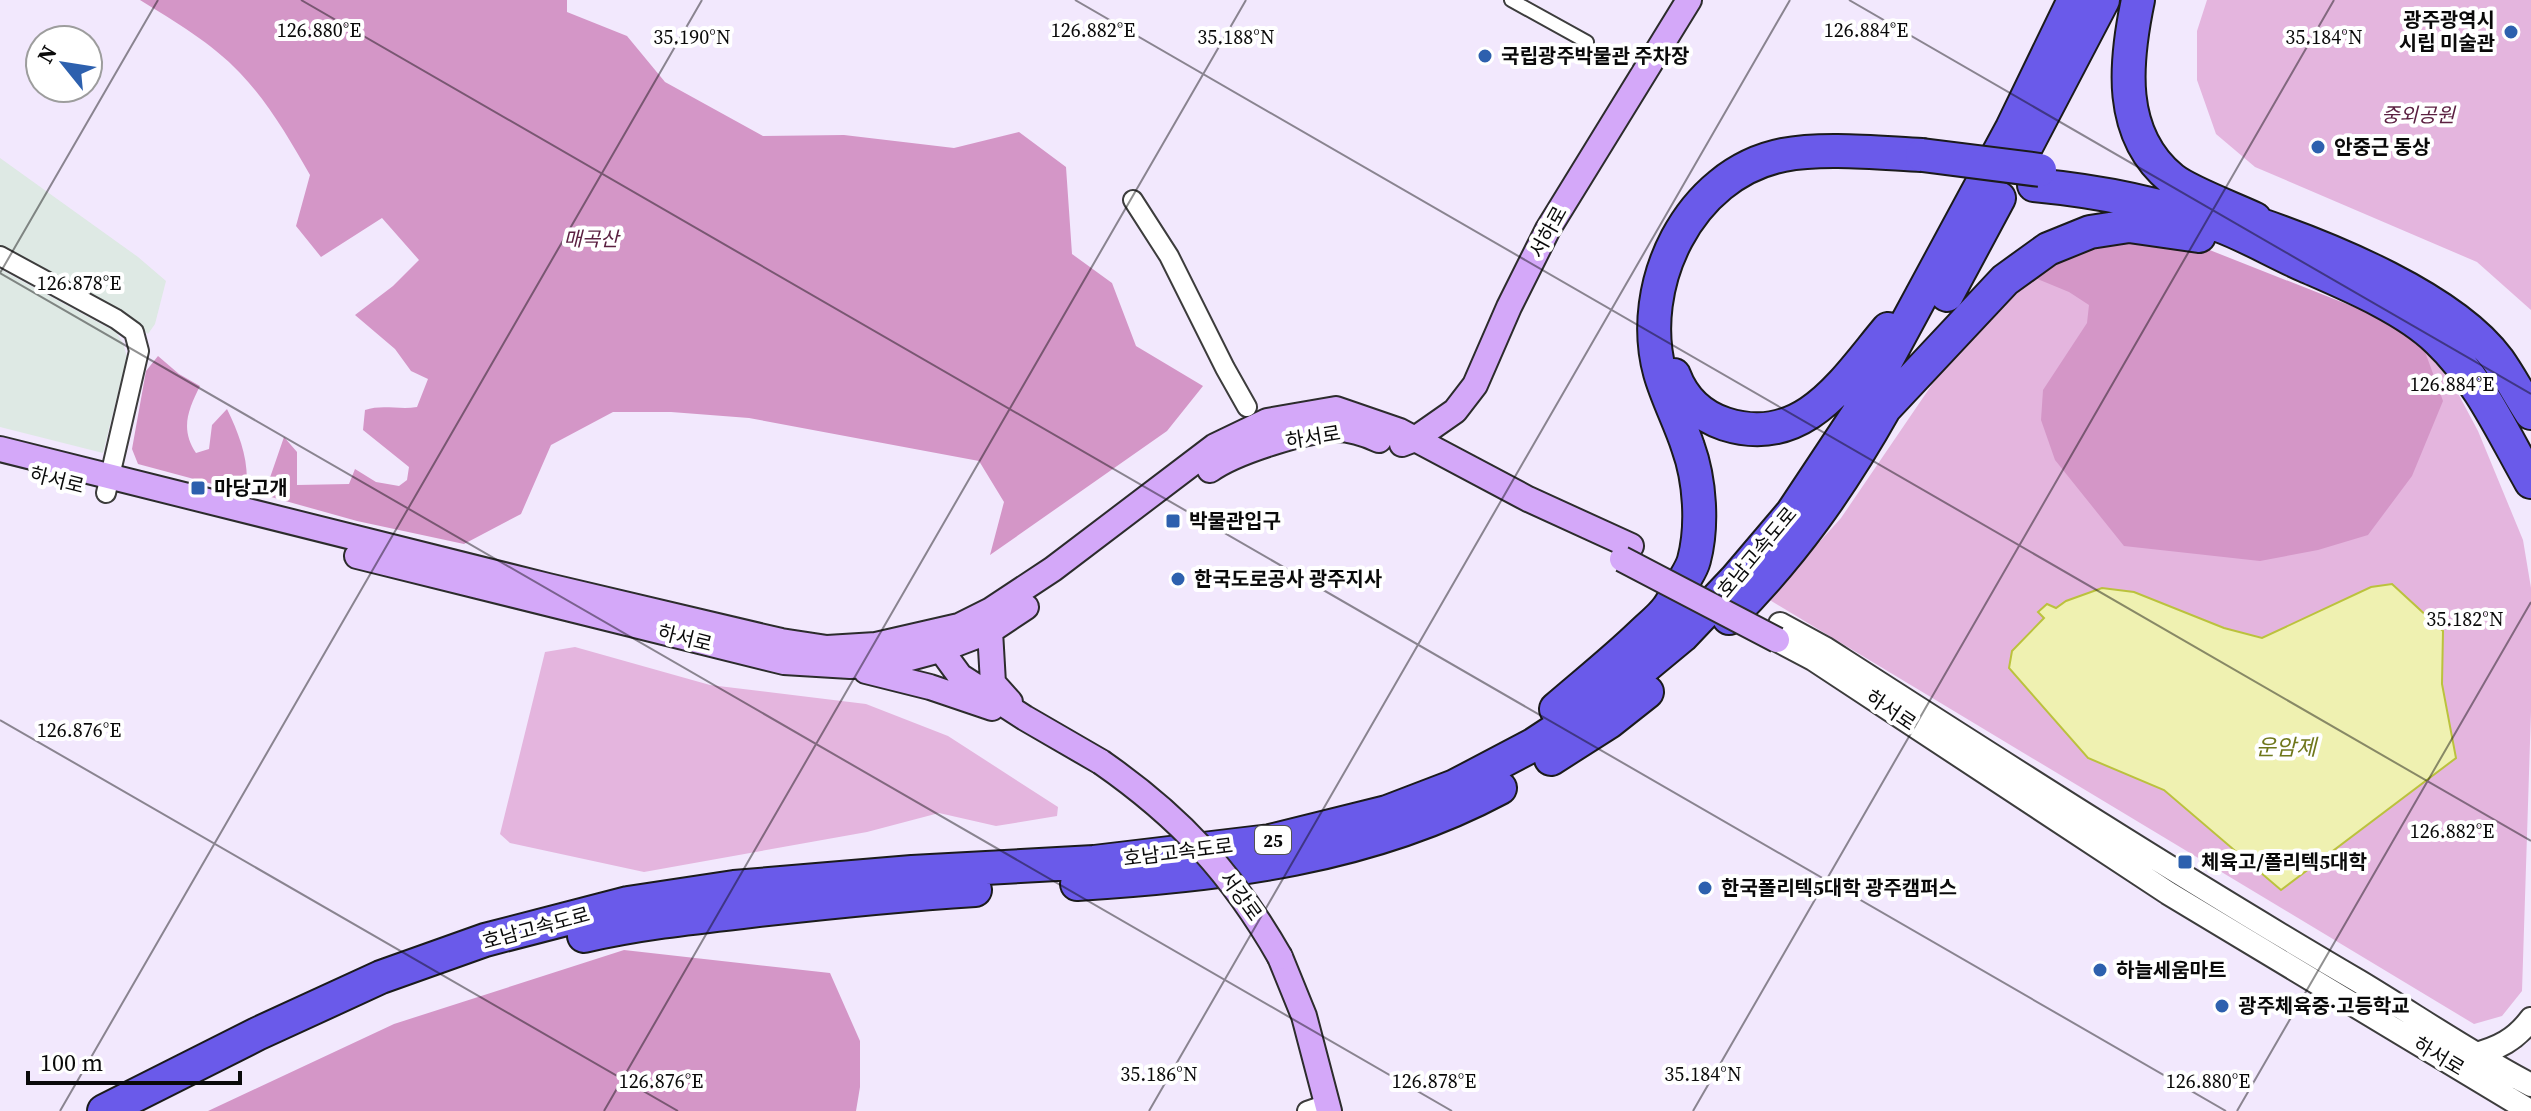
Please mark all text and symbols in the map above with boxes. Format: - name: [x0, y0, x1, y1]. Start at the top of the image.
- place label: 광주광역시 시립 미술관: [2399, 6, 2496, 57]
- text: 126.880°E: [277, 16, 361, 44]
- text: 126.882°E: [1051, 16, 1135, 44]
- text: 126.884°E: [1824, 16, 1908, 44]
- text: 35.190°N: [653, 23, 731, 51]
- text: 35.188°N: [1197, 23, 1275, 51]
- text: 35.184°N: [2285, 23, 2363, 51]
- marker: 광주광역시 시립 미술관: [2502, 23, 2520, 41]
- north arrow: [24, 24, 104, 104]
- text: N: [30, 40, 64, 68]
- place label: 국립광주박물관 주차장: [1501, 42, 1689, 70]
- marker: 국립광주박물관 주차장: [1476, 47, 1494, 65]
- park label: 중외공원: [2381, 101, 2456, 129]
- place label: 안중근 동상: [2334, 133, 2430, 161]
- marker: 안중근 동상: [2309, 138, 2327, 156]
- street label: 서하로: [1522, 201, 1574, 263]
- park label: 매곡산: [563, 225, 621, 253]
- text: 126.878°E: [37, 269, 121, 297]
- text: 126.884°E: [2410, 370, 2494, 398]
- street label: 하서로: [1284, 419, 1342, 455]
- street label: 하서로: [27, 460, 87, 500]
- place label: 마당고개: [214, 474, 288, 502]
- marker: 마당고개: [189, 479, 207, 497]
- street label: 호남고속도로: [1711, 501, 1803, 603]
- place label: 박물관입구: [1189, 507, 1281, 535]
- marker: 박물관입구: [1164, 512, 1182, 530]
- place label: 한국도로공사 광주지사: [1194, 565, 1382, 593]
- marker: 한국도로공사 광주지사: [1169, 570, 1187, 588]
- text: 35.182°N: [2426, 605, 2504, 633]
- street label: 하서로: [655, 618, 715, 658]
- street label: 하서로: [1860, 683, 1922, 737]
- text: 126.876°E: [37, 716, 121, 744]
- water label: 운암제: [2256, 732, 2319, 762]
- text: 126.882°E: [2410, 817, 2494, 845]
- road number: 25: [1255, 826, 1291, 854]
- street label: 호남고속도로: [1122, 831, 1234, 873]
- place label: 체육고/폴리텍5대학: [2201, 848, 2367, 876]
- marker: 체육고/폴리텍5대학: [2176, 853, 2194, 871]
- street label: 서강로: [1213, 865, 1269, 927]
- place label: 한국폴리텍5대학 광주캠퍼스: [1721, 874, 1957, 902]
- marker: 한국폴리텍5대학 광주캠퍼스: [1696, 879, 1714, 897]
- street label: 호남고속도로: [479, 900, 593, 956]
- place label: 하늘세움마트: [2116, 956, 2226, 984]
- marker: 하늘세움마트: [2091, 961, 2109, 979]
- place label: 광주체육중·고등학교: [2238, 992, 2410, 1020]
- marker: 광주체육중·고등학교: [2213, 997, 2231, 1015]
- street label: 하서로: [2408, 1030, 2470, 1082]
- scale bar: [28, 1035, 240, 1085]
- text: 100 m: [40, 1046, 103, 1079]
- text: 35.186°N: [1120, 1060, 1198, 1088]
- text: 35.184°N: [1664, 1060, 1742, 1088]
- text: 126.876°E: [619, 1067, 703, 1095]
- text: 126.878°E: [1392, 1067, 1476, 1095]
- text: 126.880°E: [2166, 1067, 2250, 1095]

